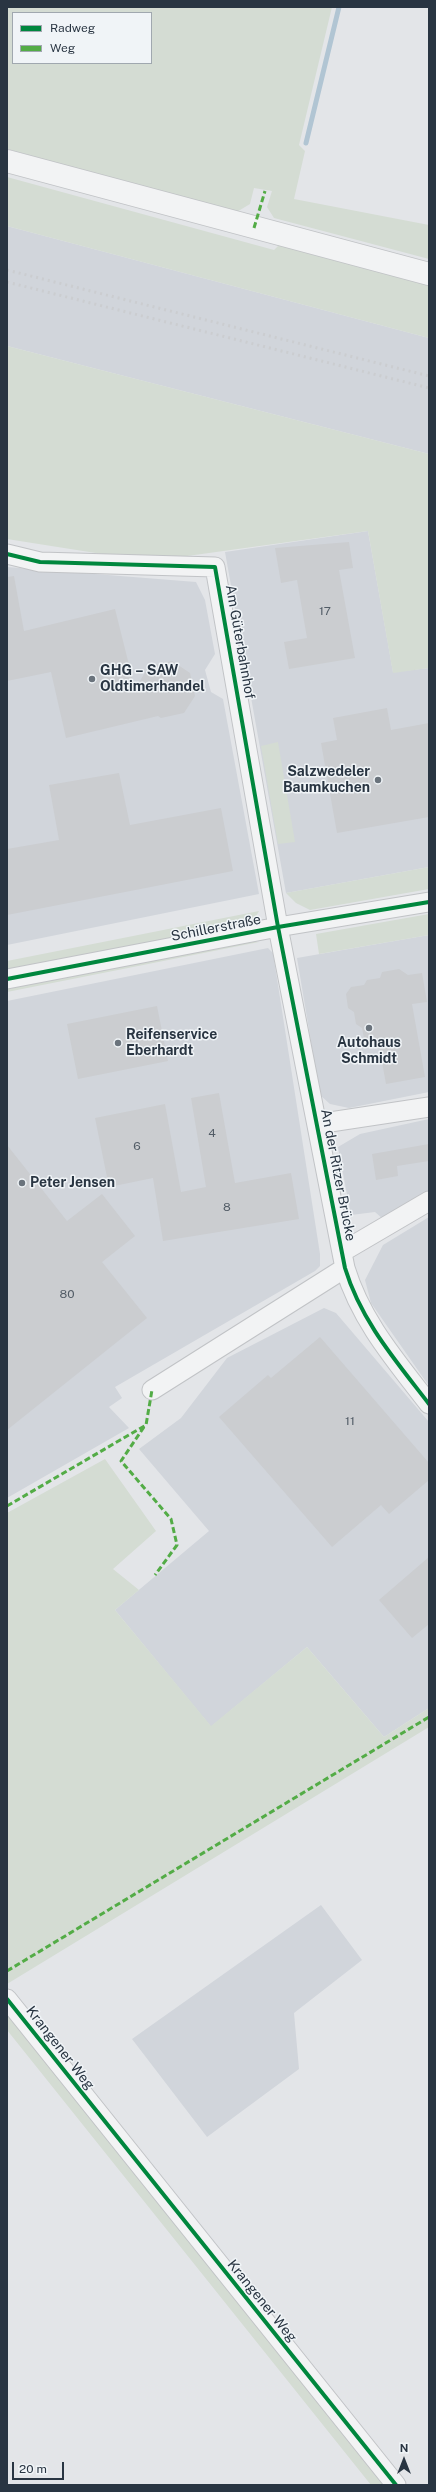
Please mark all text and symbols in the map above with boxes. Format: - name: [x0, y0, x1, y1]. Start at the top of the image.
- legend: [12, 12, 152, 64]
- text: Radweg: [50, 21, 95, 35]
- text: Weg: [50, 41, 75, 55]
- street label: Am Güterbahnhof: [222, 583, 258, 701]
- house number: 17: [319, 604, 331, 618]
- place label: GHG – SAW Oldtimerhandel: [100, 663, 205, 696]
- marker: GHG – SAW Oldtimerhandel: [87, 674, 97, 684]
- place label: Salzwedeler Baumkuchen: [283, 764, 370, 796]
- marker: Salzwedeler Baumkuchen: [373, 775, 383, 785]
- street label: Schillerstraße: [170, 911, 262, 945]
- marker: Autohaus Schmidt: [364, 1023, 374, 1033]
- place label: Reifenservice Eberhardt: [126, 1027, 217, 1060]
- place label: Autohaus Schmidt: [337, 1035, 401, 1068]
- marker: Reifenservice Eberhardt: [113, 1038, 123, 1048]
- street label: An der Ritzer Brücke: [317, 1107, 359, 1243]
- house number: 4: [208, 1126, 216, 1140]
- house number: 6: [133, 1139, 141, 1153]
- place label: Peter Jensen: [30, 1175, 115, 1191]
- marker: Peter Jensen: [17, 1178, 27, 1188]
- house number: 8: [223, 1200, 231, 1214]
- house number: 80: [59, 1287, 75, 1301]
- house number: 11: [345, 1414, 355, 1428]
- street label: Krangener Weg: [22, 2003, 98, 2093]
- street label: Krangener Weg: [224, 2256, 300, 2346]
- north arrow: [384, 2440, 424, 2480]
- text: N: [400, 2442, 408, 2454]
- scale bar: [14, 2454, 66, 2480]
- text: 20 m: [19, 2462, 47, 2476]

